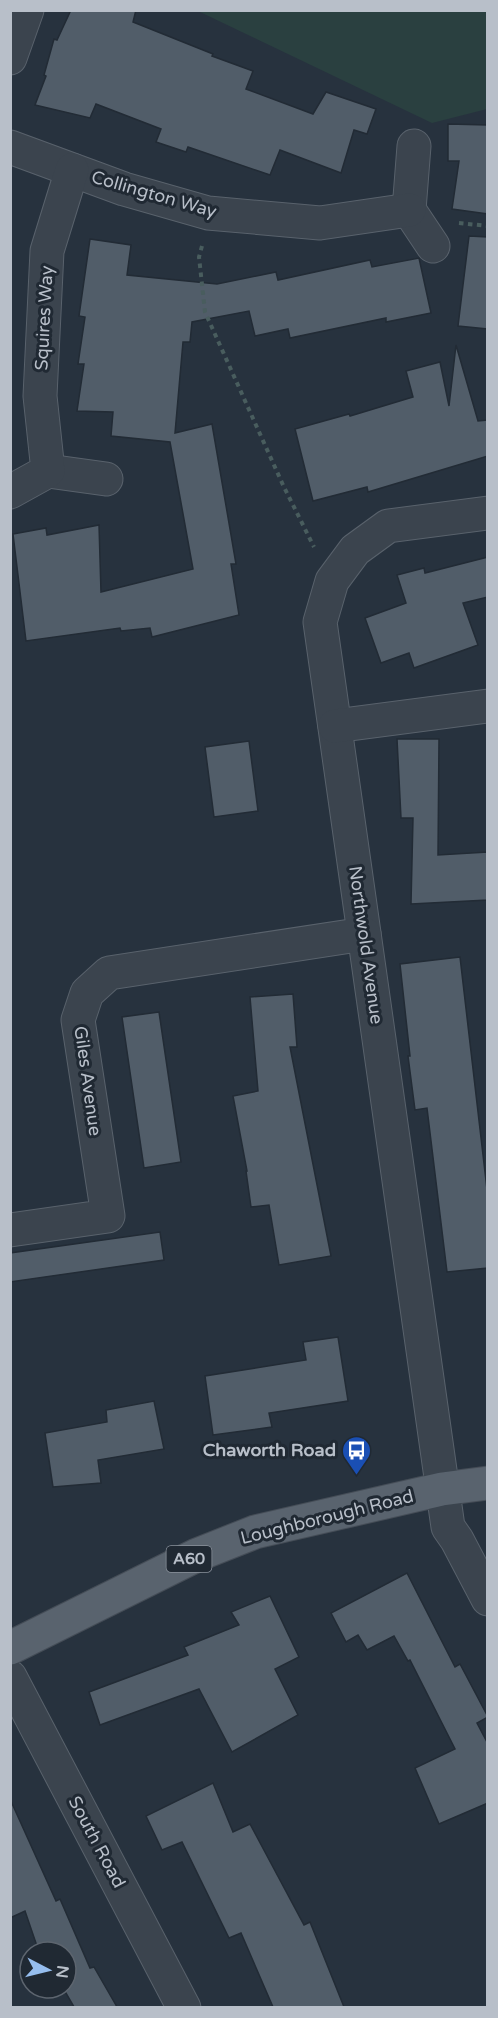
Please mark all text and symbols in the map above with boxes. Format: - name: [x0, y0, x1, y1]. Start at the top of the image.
- street label: Collington Way: [89, 166, 220, 222]
- street label: Squires Way: [30, 265, 58, 371]
- street label: Northwold Avenue: [344, 864, 388, 1026]
- street label: Giles Avenue: [69, 1025, 107, 1137]
- bus stop icon: Chaworth Road: [341, 1434, 373, 1476]
- place label: Chaworth Road: [203, 1439, 336, 1461]
- street label: Loughborough Road: [238, 1485, 416, 1549]
- road number: A60: [166, 1546, 212, 1572]
- street label: South Road: [64, 1792, 130, 1892]
- north arrow: [18, 1940, 78, 2000]
- text: N: [51, 1964, 73, 1979]

